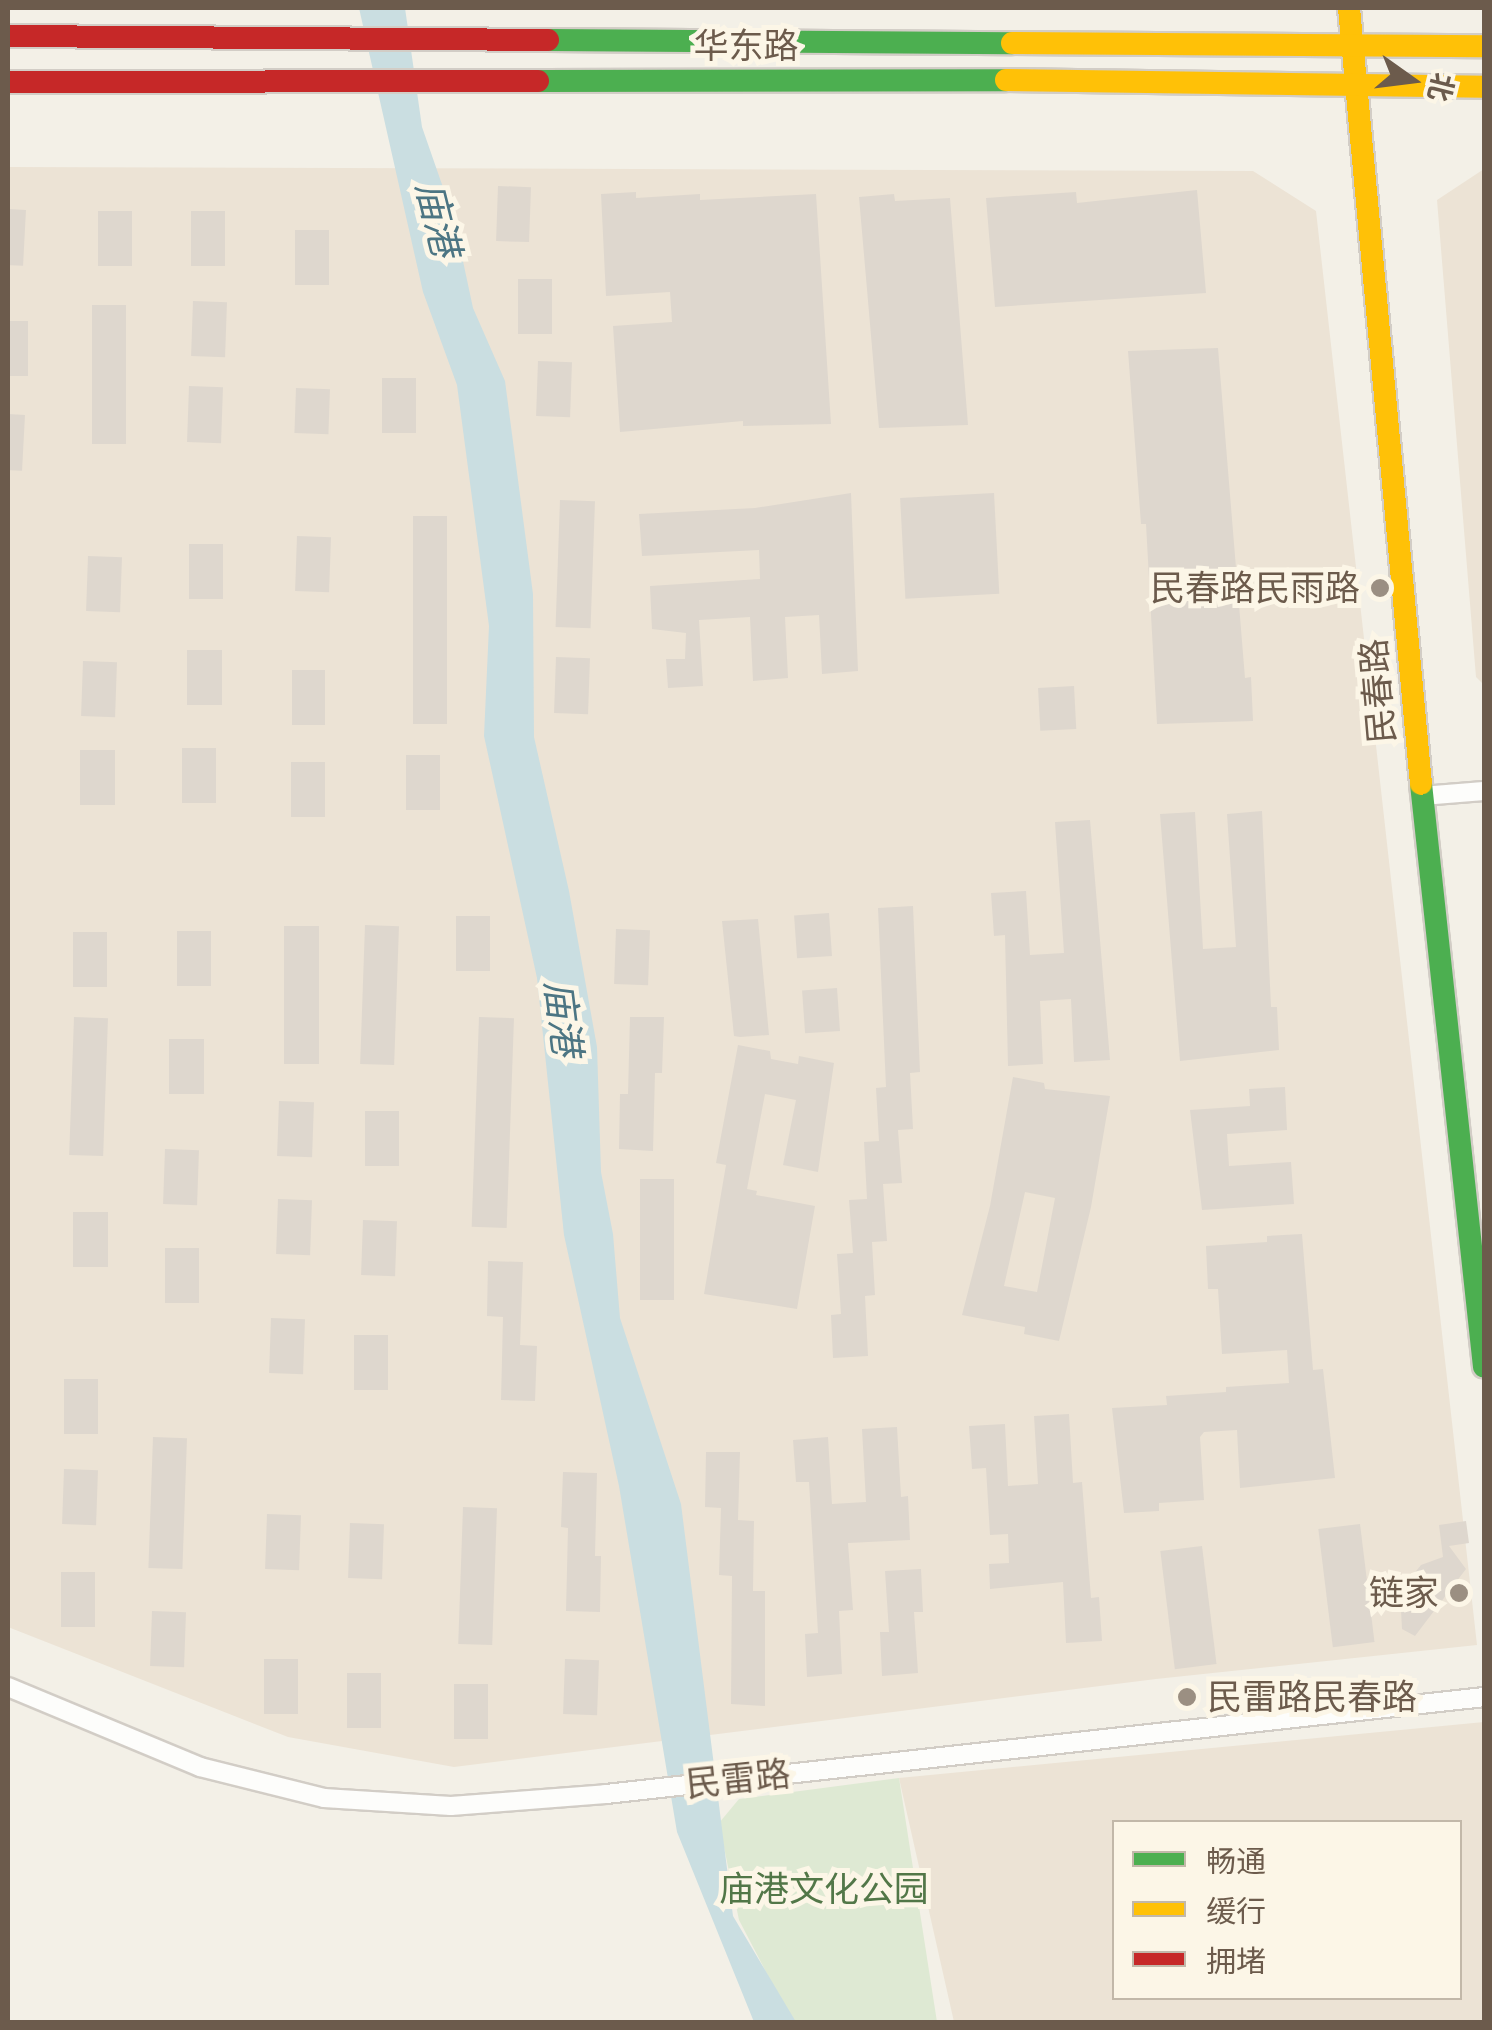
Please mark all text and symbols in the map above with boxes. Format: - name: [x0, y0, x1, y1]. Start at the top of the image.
- street label: 华东路: [694, 25, 798, 67]
- north arrow: [1362, 30, 1462, 130]
- text: 北: [1421, 70, 1461, 105]
- water label: 庙港: [406, 177, 468, 261]
- place label: 民春路民雨路: [1150, 567, 1360, 609]
- marker: 民春路民雨路: [1369, 577, 1391, 599]
- street label: 民春路: [1353, 637, 1403, 745]
- water label: 庙港: [535, 978, 589, 1058]
- place label: 链家: [1369, 1572, 1439, 1614]
- marker: 链家: [1448, 1582, 1470, 1604]
- place label: 民雷路民春路: [1207, 1676, 1417, 1718]
- marker: 民雷路民春路: [1176, 1686, 1198, 1708]
- street label: 民雷路: [684, 1753, 792, 1805]
- legend: [1112, 1820, 1462, 2000]
- text: 畅通: [1206, 1843, 1266, 1880]
- park label: 庙港文化公园: [719, 1868, 929, 1910]
- text: 缓行: [1206, 1893, 1266, 1930]
- text: 拥堵: [1206, 1943, 1266, 1980]

